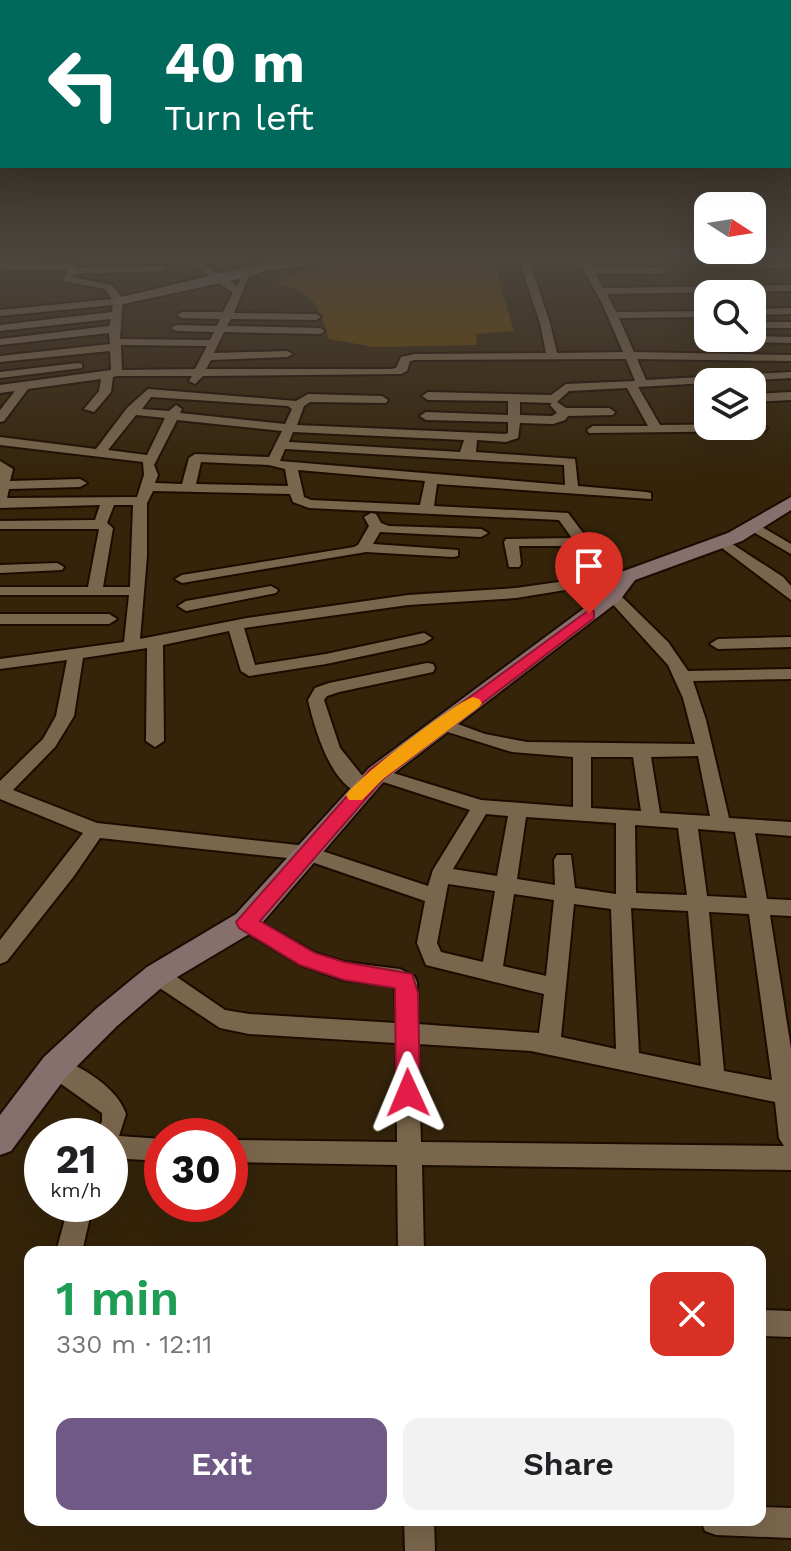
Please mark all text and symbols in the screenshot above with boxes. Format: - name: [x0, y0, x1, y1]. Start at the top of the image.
- text: 40 m: [164, 30, 305, 96]
- icon: left: [32, 32, 136, 136]
- text: Turn left: [164, 97, 314, 139]
- north arrow: [694, 192, 766, 264]
- map controls: [694, 192, 766, 440]
- button: search: [694, 280, 766, 352]
- button: layers: [694, 368, 766, 440]
- pin: [555, 532, 623, 614]
- icon: arrive: [567, 544, 611, 588]
- position arrow: [366, 1051, 450, 1135]
- speed limit sign: 30: [144, 1118, 248, 1222]
- text: 21: [55, 1136, 97, 1183]
- text: km/h: [50, 1178, 102, 1202]
- text: 1 min: [56, 1270, 179, 1327]
- button: close: [650, 1272, 734, 1356]
- text: 330 m · 12:11: [56, 1329, 213, 1359]
- button: Exit: [56, 1418, 387, 1510]
- button: Share: [403, 1418, 734, 1510]

